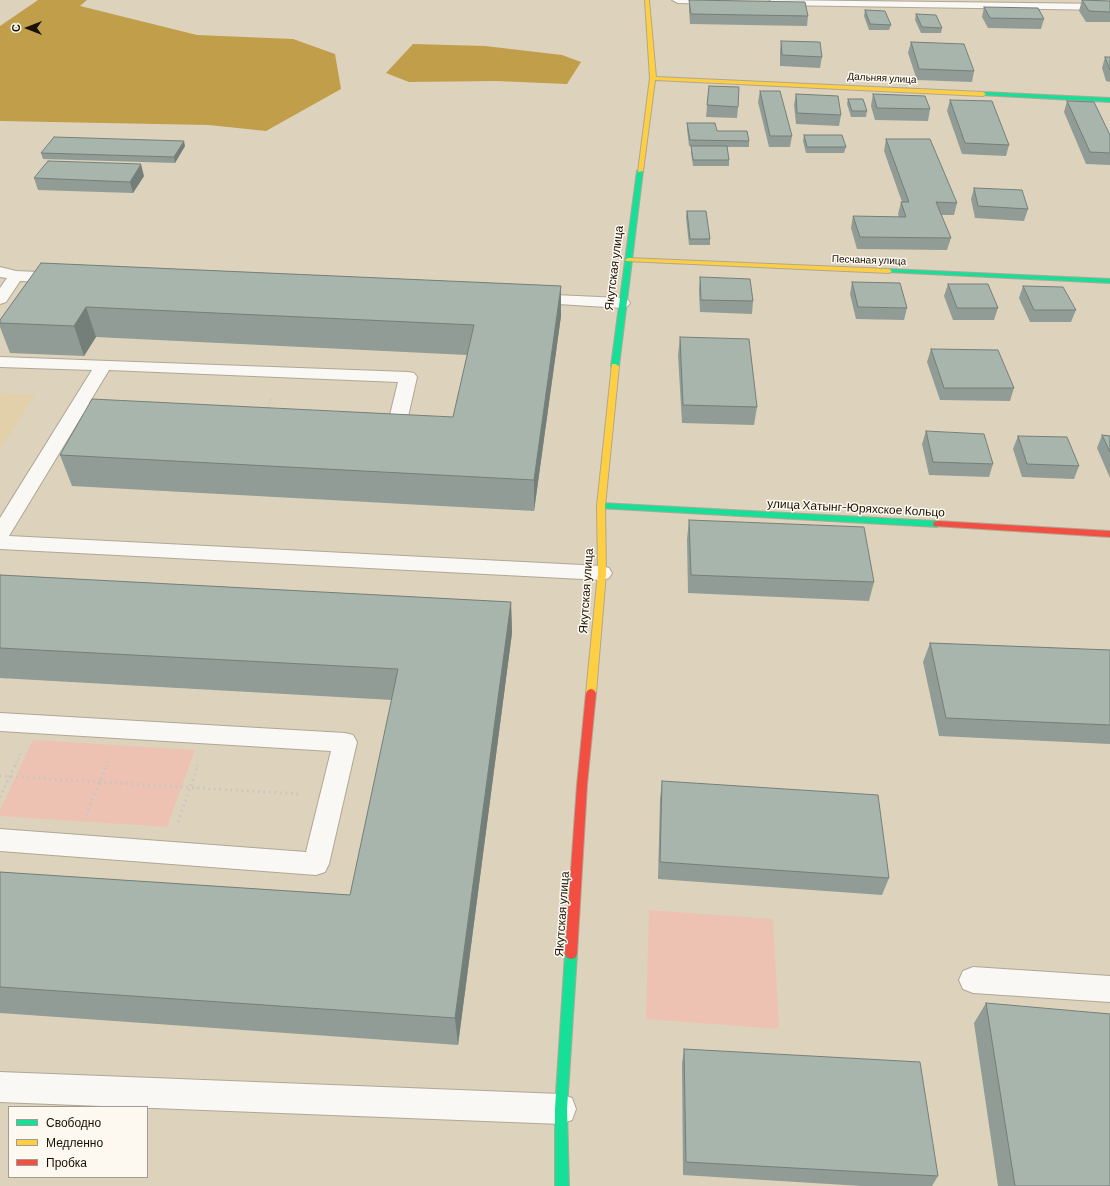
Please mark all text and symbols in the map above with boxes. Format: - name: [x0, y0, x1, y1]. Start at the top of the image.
- north arrow: [8, 8, 48, 48]
- text: С: [9, 24, 22, 32]
- street label: Дальняя улица: [847, 70, 917, 86]
- street label: Якутская улица: [602, 225, 626, 311]
- street label: Песчаная улица: [832, 253, 906, 267]
- street label: улица Хатынг-Юряхское Кольцо: [767, 496, 945, 520]
- street label: Якутская улица: [576, 548, 596, 634]
- street label: Якутская улица: [552, 871, 572, 957]
- legend: [8, 1106, 148, 1178]
- text: Свободно: [46, 1115, 101, 1129]
- text: Медленно: [46, 1135, 103, 1149]
- text: Пробка: [46, 1155, 87, 1169]

